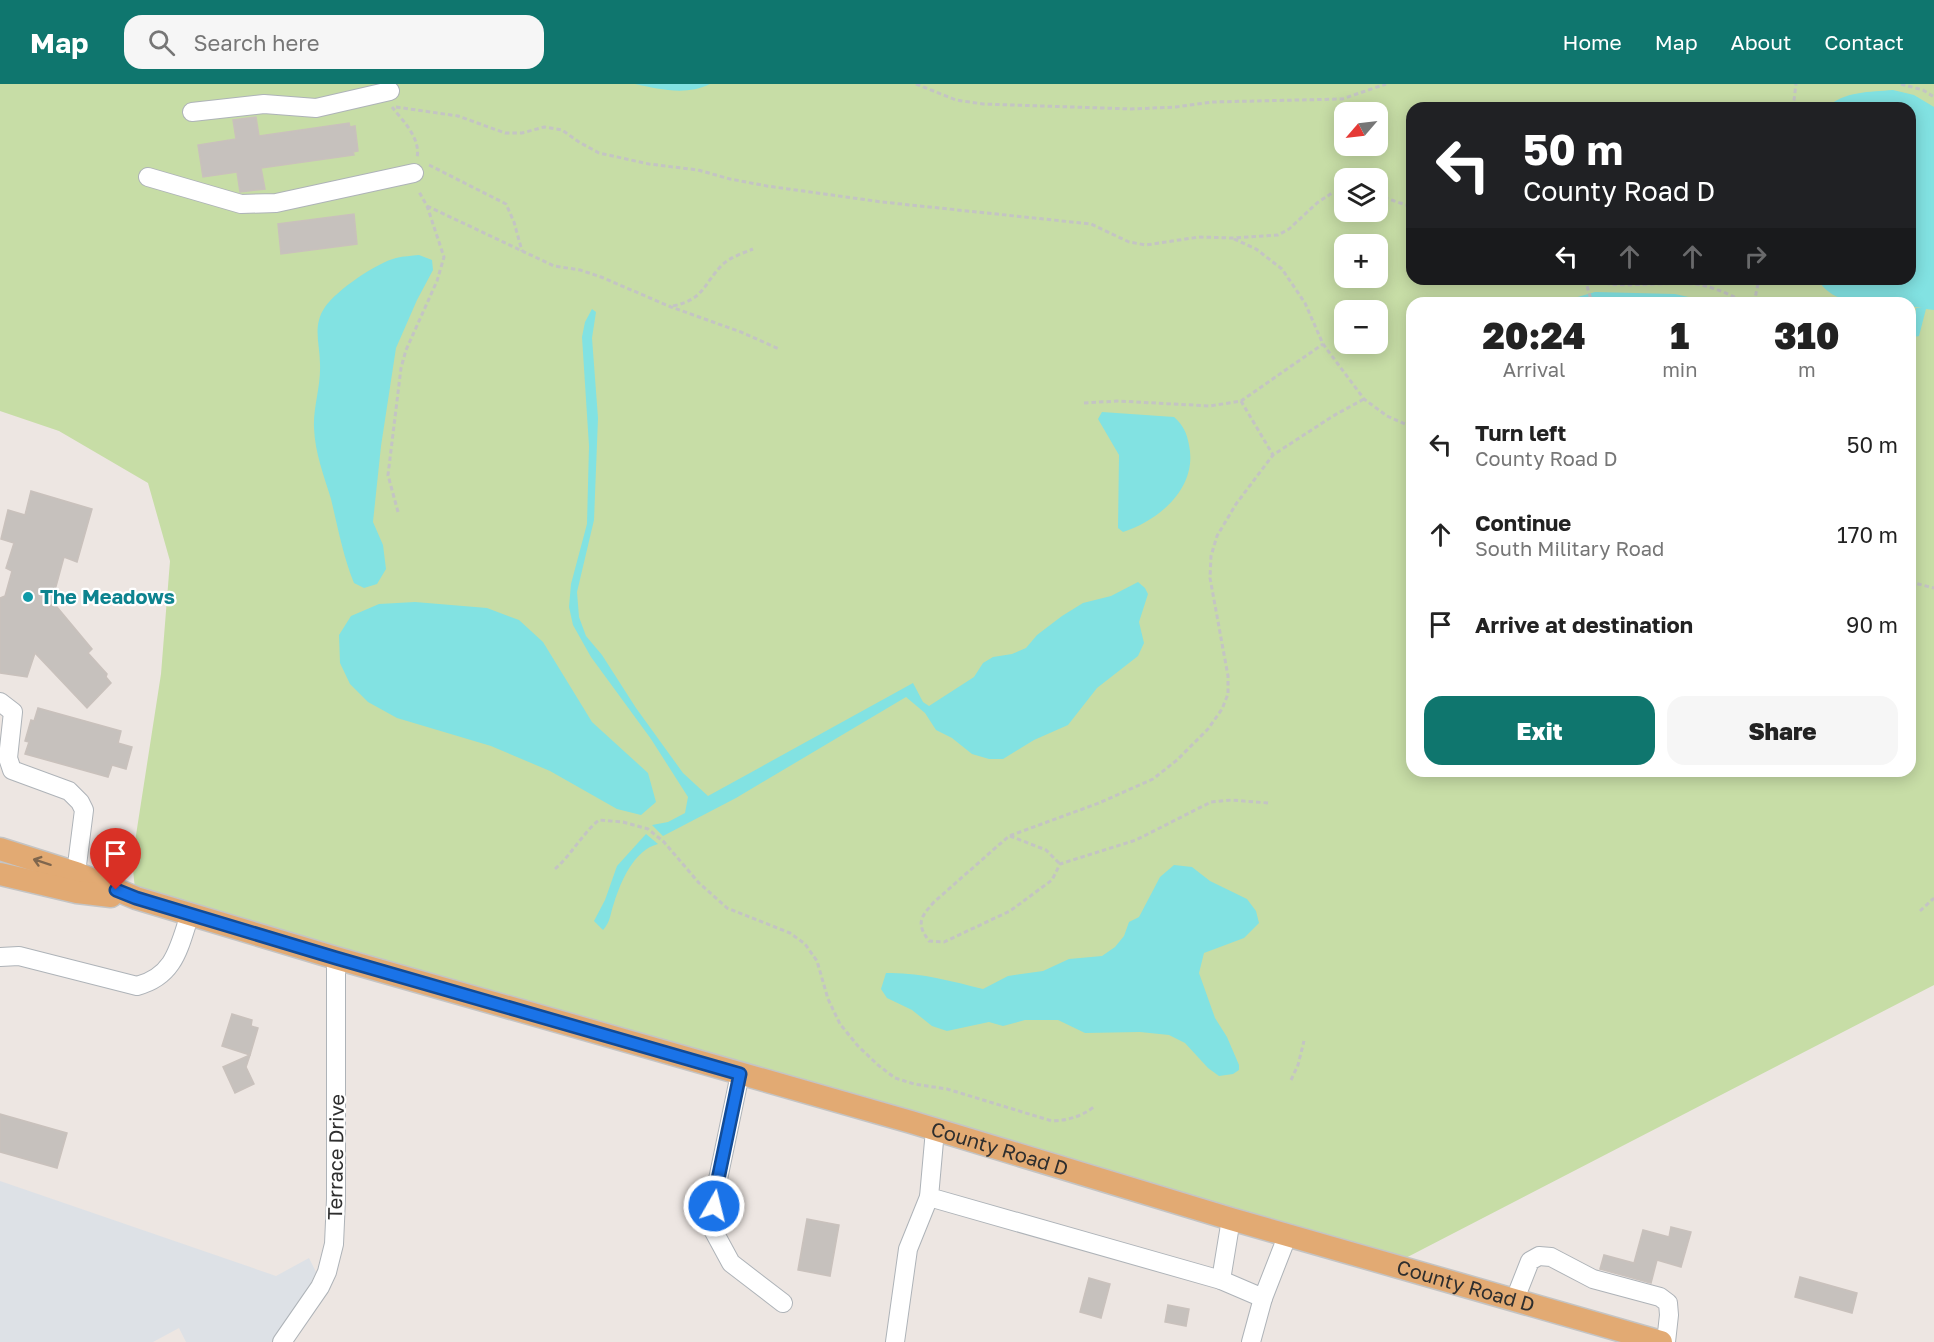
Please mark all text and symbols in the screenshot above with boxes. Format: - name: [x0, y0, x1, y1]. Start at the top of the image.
- search box: [124, 15, 544, 69]
- text: Map: [30, 26, 88, 59]
- icon: search: [145, 26, 178, 59]
- text: Search here: [193, 29, 319, 56]
- text: Home: [1562, 29, 1622, 55]
- text: Map: [1655, 29, 1698, 55]
- text: About: [1731, 29, 1791, 55]
- text: Contact: [1824, 29, 1904, 55]
- north arrow: [1334, 102, 1388, 156]
- map controls: [1334, 102, 1388, 354]
- text: 50 m: [1523, 124, 1623, 174]
- icon: left: [1424, 126, 1502, 204]
- button: layers: [1334, 168, 1388, 222]
- text: County Road D: [1523, 175, 1715, 207]
- button: +: [1334, 234, 1388, 288]
- icon: left: [1550, 240, 1583, 273]
- icon: ahead: [1613, 240, 1646, 273]
- icon: ahead: [1676, 240, 1709, 273]
- icon: right: [1739, 240, 1772, 273]
- button: −: [1334, 300, 1388, 354]
- text: 20:24: [1483, 314, 1586, 357]
- text: 1: [1670, 314, 1689, 357]
- text: 310: [1774, 314, 1839, 357]
- text: Arrival: [1503, 357, 1565, 381]
- text: min: [1662, 357, 1698, 381]
- text: m: [1798, 357, 1816, 381]
- text: Turn left: [1475, 419, 1566, 446]
- icon: left: [1424, 428, 1457, 461]
- text: 50 m: [1847, 431, 1898, 458]
- text: County Road D: [1475, 446, 1617, 470]
- text: Continue: [1475, 509, 1571, 536]
- icon: ahead: [1424, 518, 1457, 551]
- text: 170 m: [1837, 521, 1898, 548]
- text: South Military Road: [1475, 536, 1664, 560]
- place label: The Meadows: [40, 584, 175, 608]
- marker: The Meadows: [21, 590, 35, 604]
- icon: arrive: [1424, 608, 1457, 641]
- text: Arrive at destination: [1475, 611, 1693, 638]
- text: 90 m: [1846, 611, 1898, 638]
- button: Exit: [1424, 696, 1655, 765]
- button: Share: [1667, 696, 1898, 765]
- pin: [90, 828, 141, 890]
- icon: arrive: [99, 837, 132, 870]
- one-way arrow: [33, 856, 52, 867]
- street label: Terrace Drive: [322, 1094, 348, 1220]
- street label: County Road D: [928, 1116, 1072, 1180]
- position arrow: [682, 1174, 746, 1238]
- street label: County Road D: [1394, 1254, 1538, 1316]

